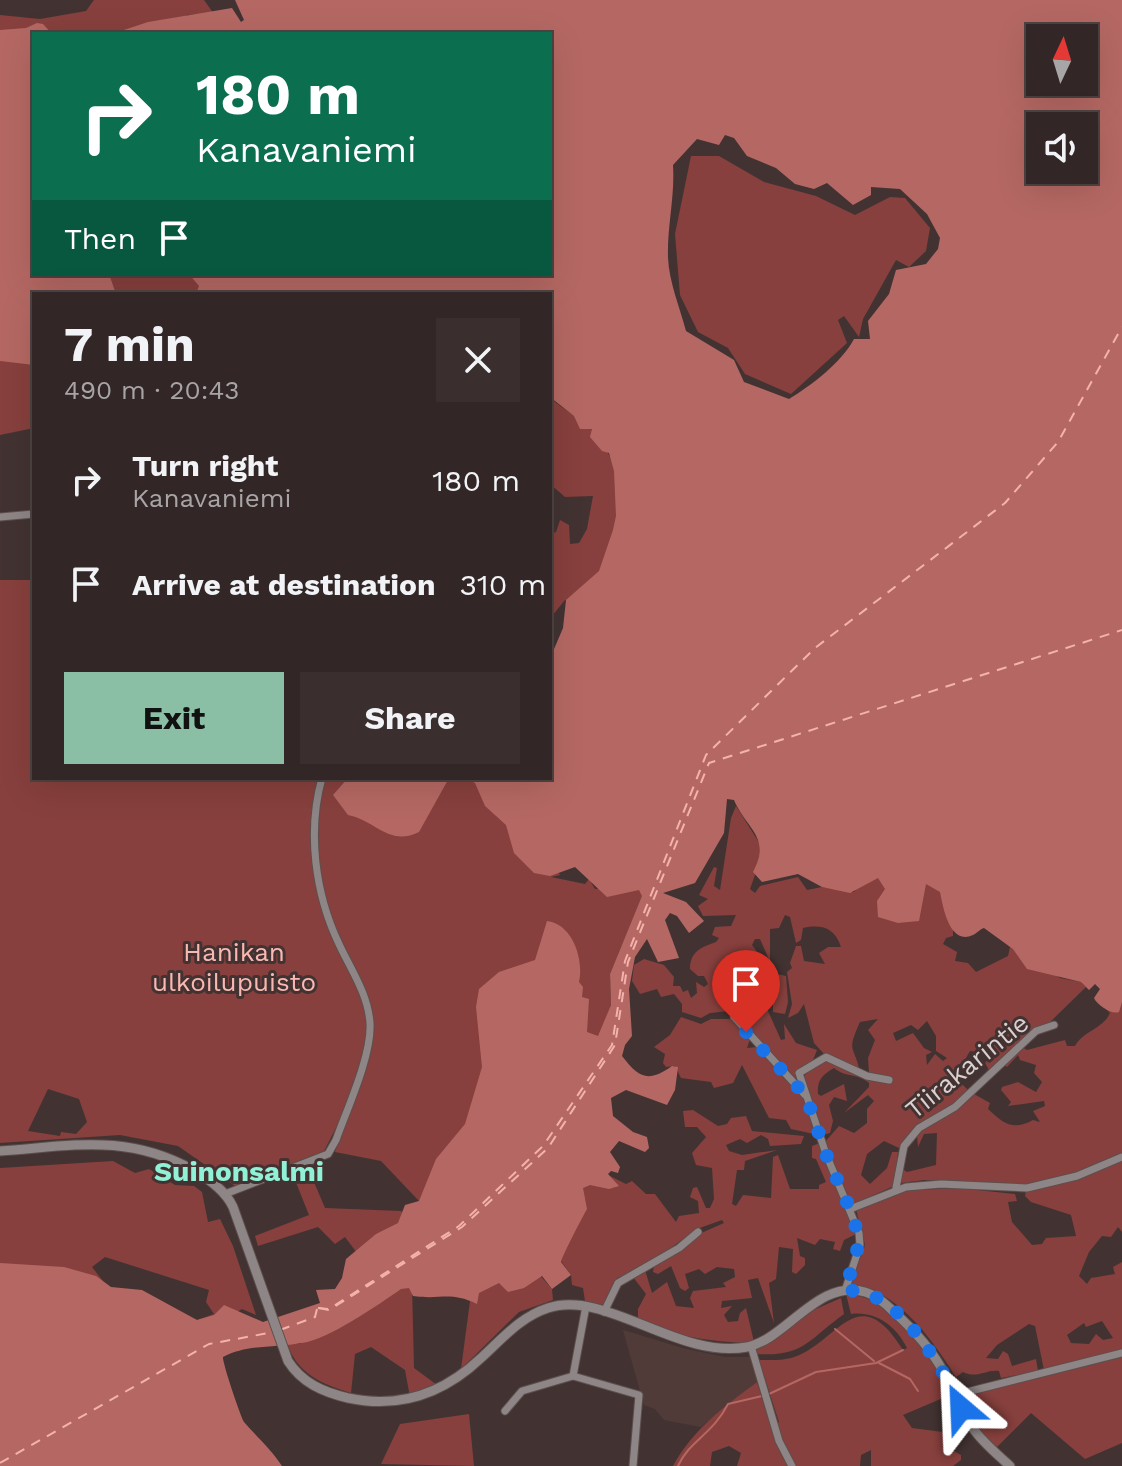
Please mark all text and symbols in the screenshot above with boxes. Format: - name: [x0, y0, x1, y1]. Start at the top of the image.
- north arrow: [1026, 24, 1098, 96]
- map controls: [1026, 24, 1098, 184]
- text: 180 m: [196, 62, 360, 128]
- icon: right: [64, 64, 168, 168]
- button: sound: [1026, 112, 1098, 184]
- text: Kanavaniemi: [196, 129, 417, 171]
- icon: arrive: [152, 216, 196, 260]
- text: Then: [64, 221, 136, 256]
- text: 7 min: [64, 316, 195, 373]
- button: close: [436, 318, 520, 402]
- text: 490 m · 20:43: [64, 375, 239, 405]
- text: Turn right: [132, 448, 278, 483]
- icon: right: [64, 458, 108, 502]
- text: 180 m: [432, 463, 520, 498]
- text: Kanavaniemi: [132, 483, 291, 513]
- icon: arrive: [64, 562, 108, 606]
- text: Arrive at destination: [132, 567, 436, 602]
- text: 310 m: [460, 567, 546, 602]
- button: Exit: [64, 672, 284, 764]
- button: Share: [300, 672, 520, 764]
- park label: Hanikan ulkoilupuisto: [152, 937, 316, 997]
- pin: [712, 950, 780, 1032]
- icon: arrive: [724, 962, 768, 1006]
- street label: Tiirakarintie: [899, 1007, 1035, 1125]
- district label: Suinonsalmi: [154, 1155, 324, 1188]
- position arrow: [919, 1366, 1003, 1450]

